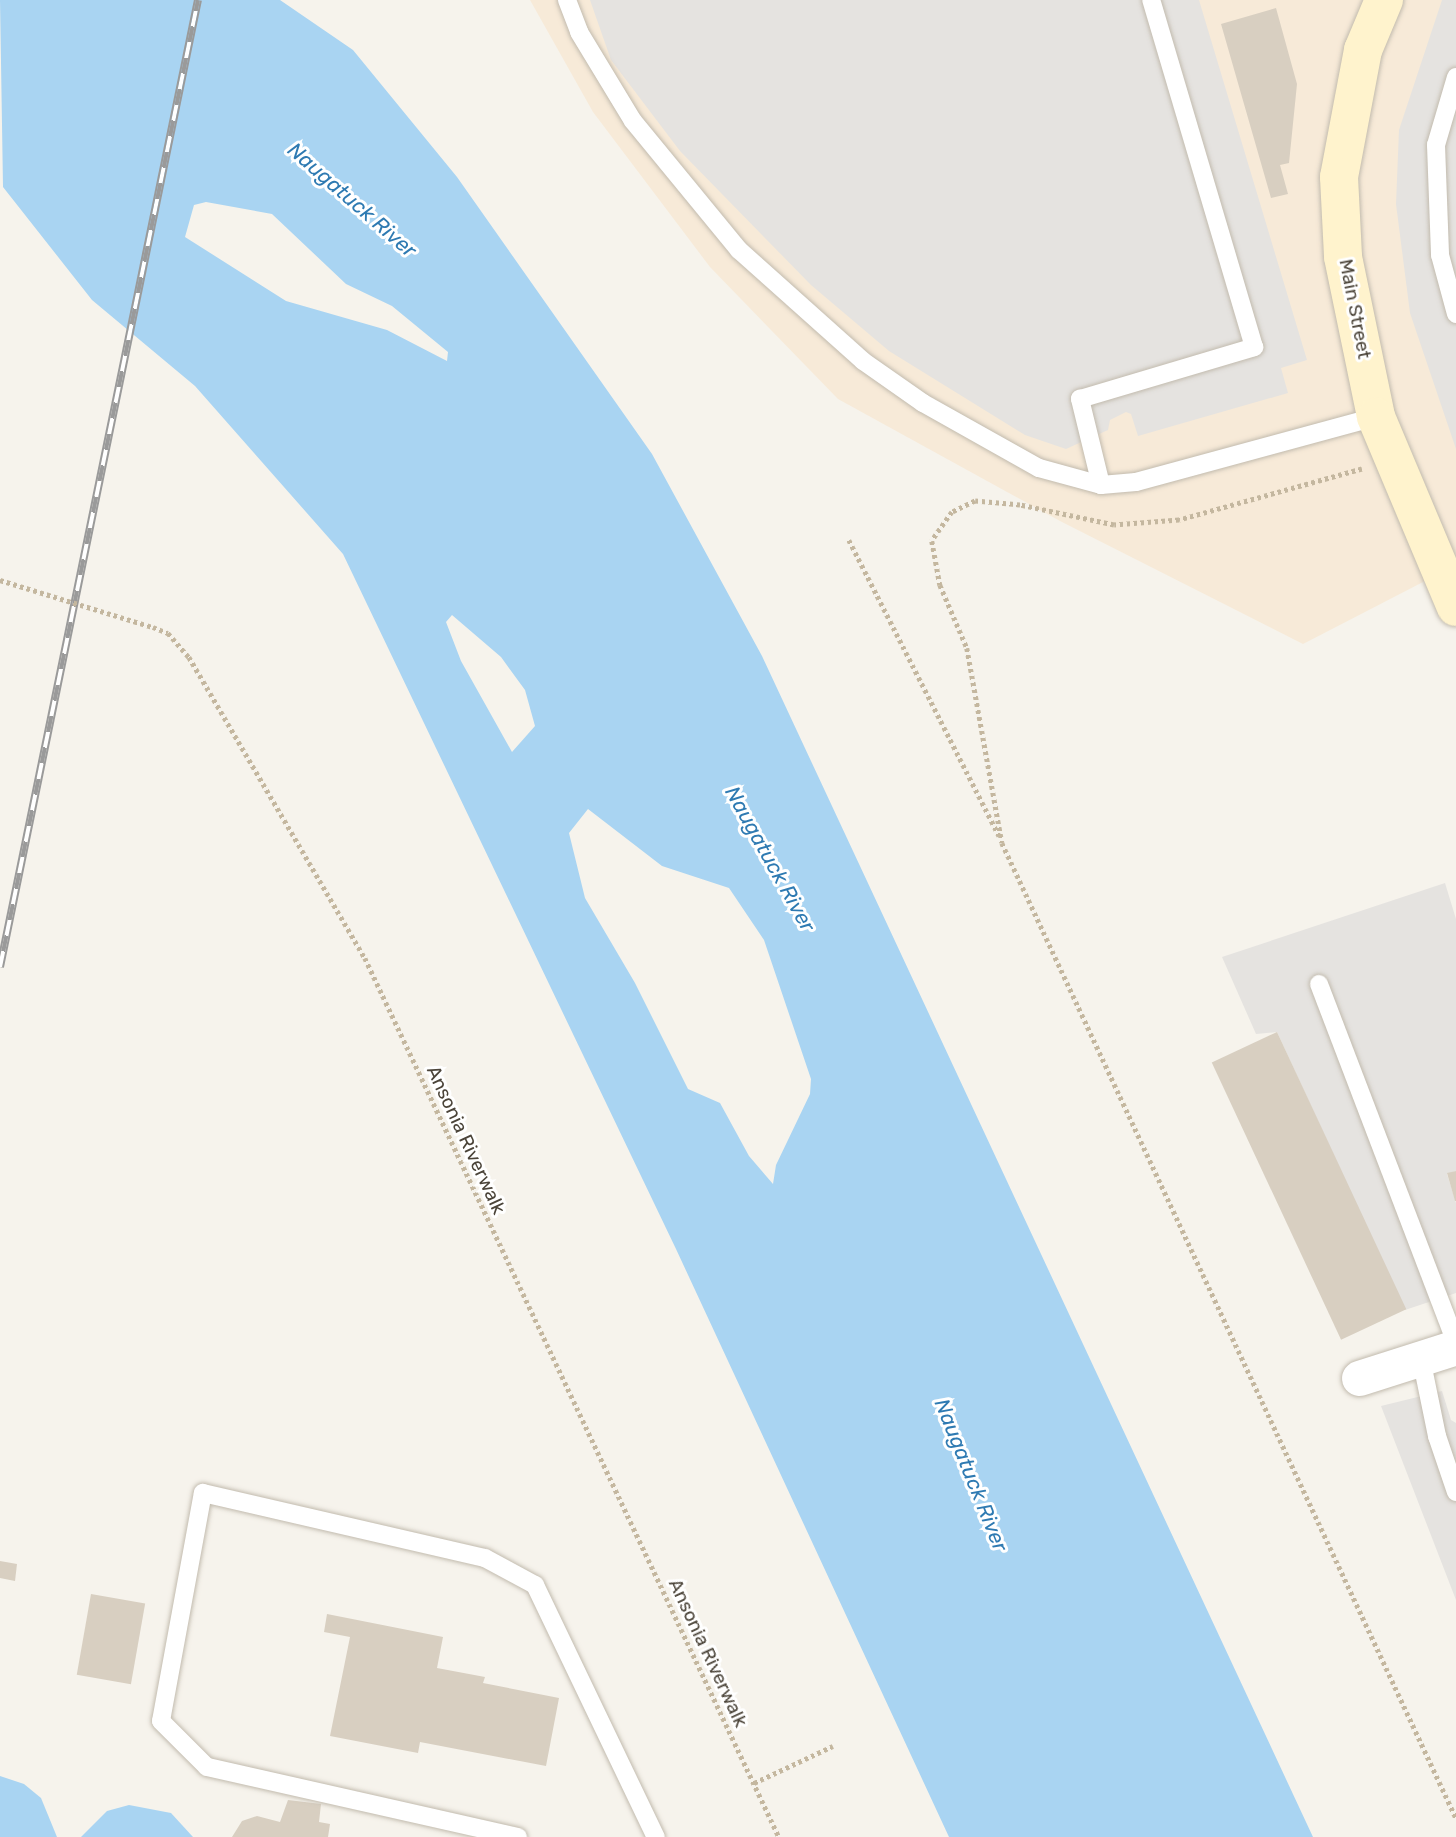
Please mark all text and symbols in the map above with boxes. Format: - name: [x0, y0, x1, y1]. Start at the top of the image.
- water label: Naugatuck River: [282, 137, 422, 263]
- street label: Main Street: [1334, 257, 1376, 361]
- water label: Naugatuck River: [720, 782, 820, 936]
- street label: Ansonia Riverwalk: [422, 1062, 510, 1218]
- water label: Naugatuck River: [929, 1395, 1013, 1555]
- street label: Ansonia Riverwalk: [664, 1575, 752, 1731]

